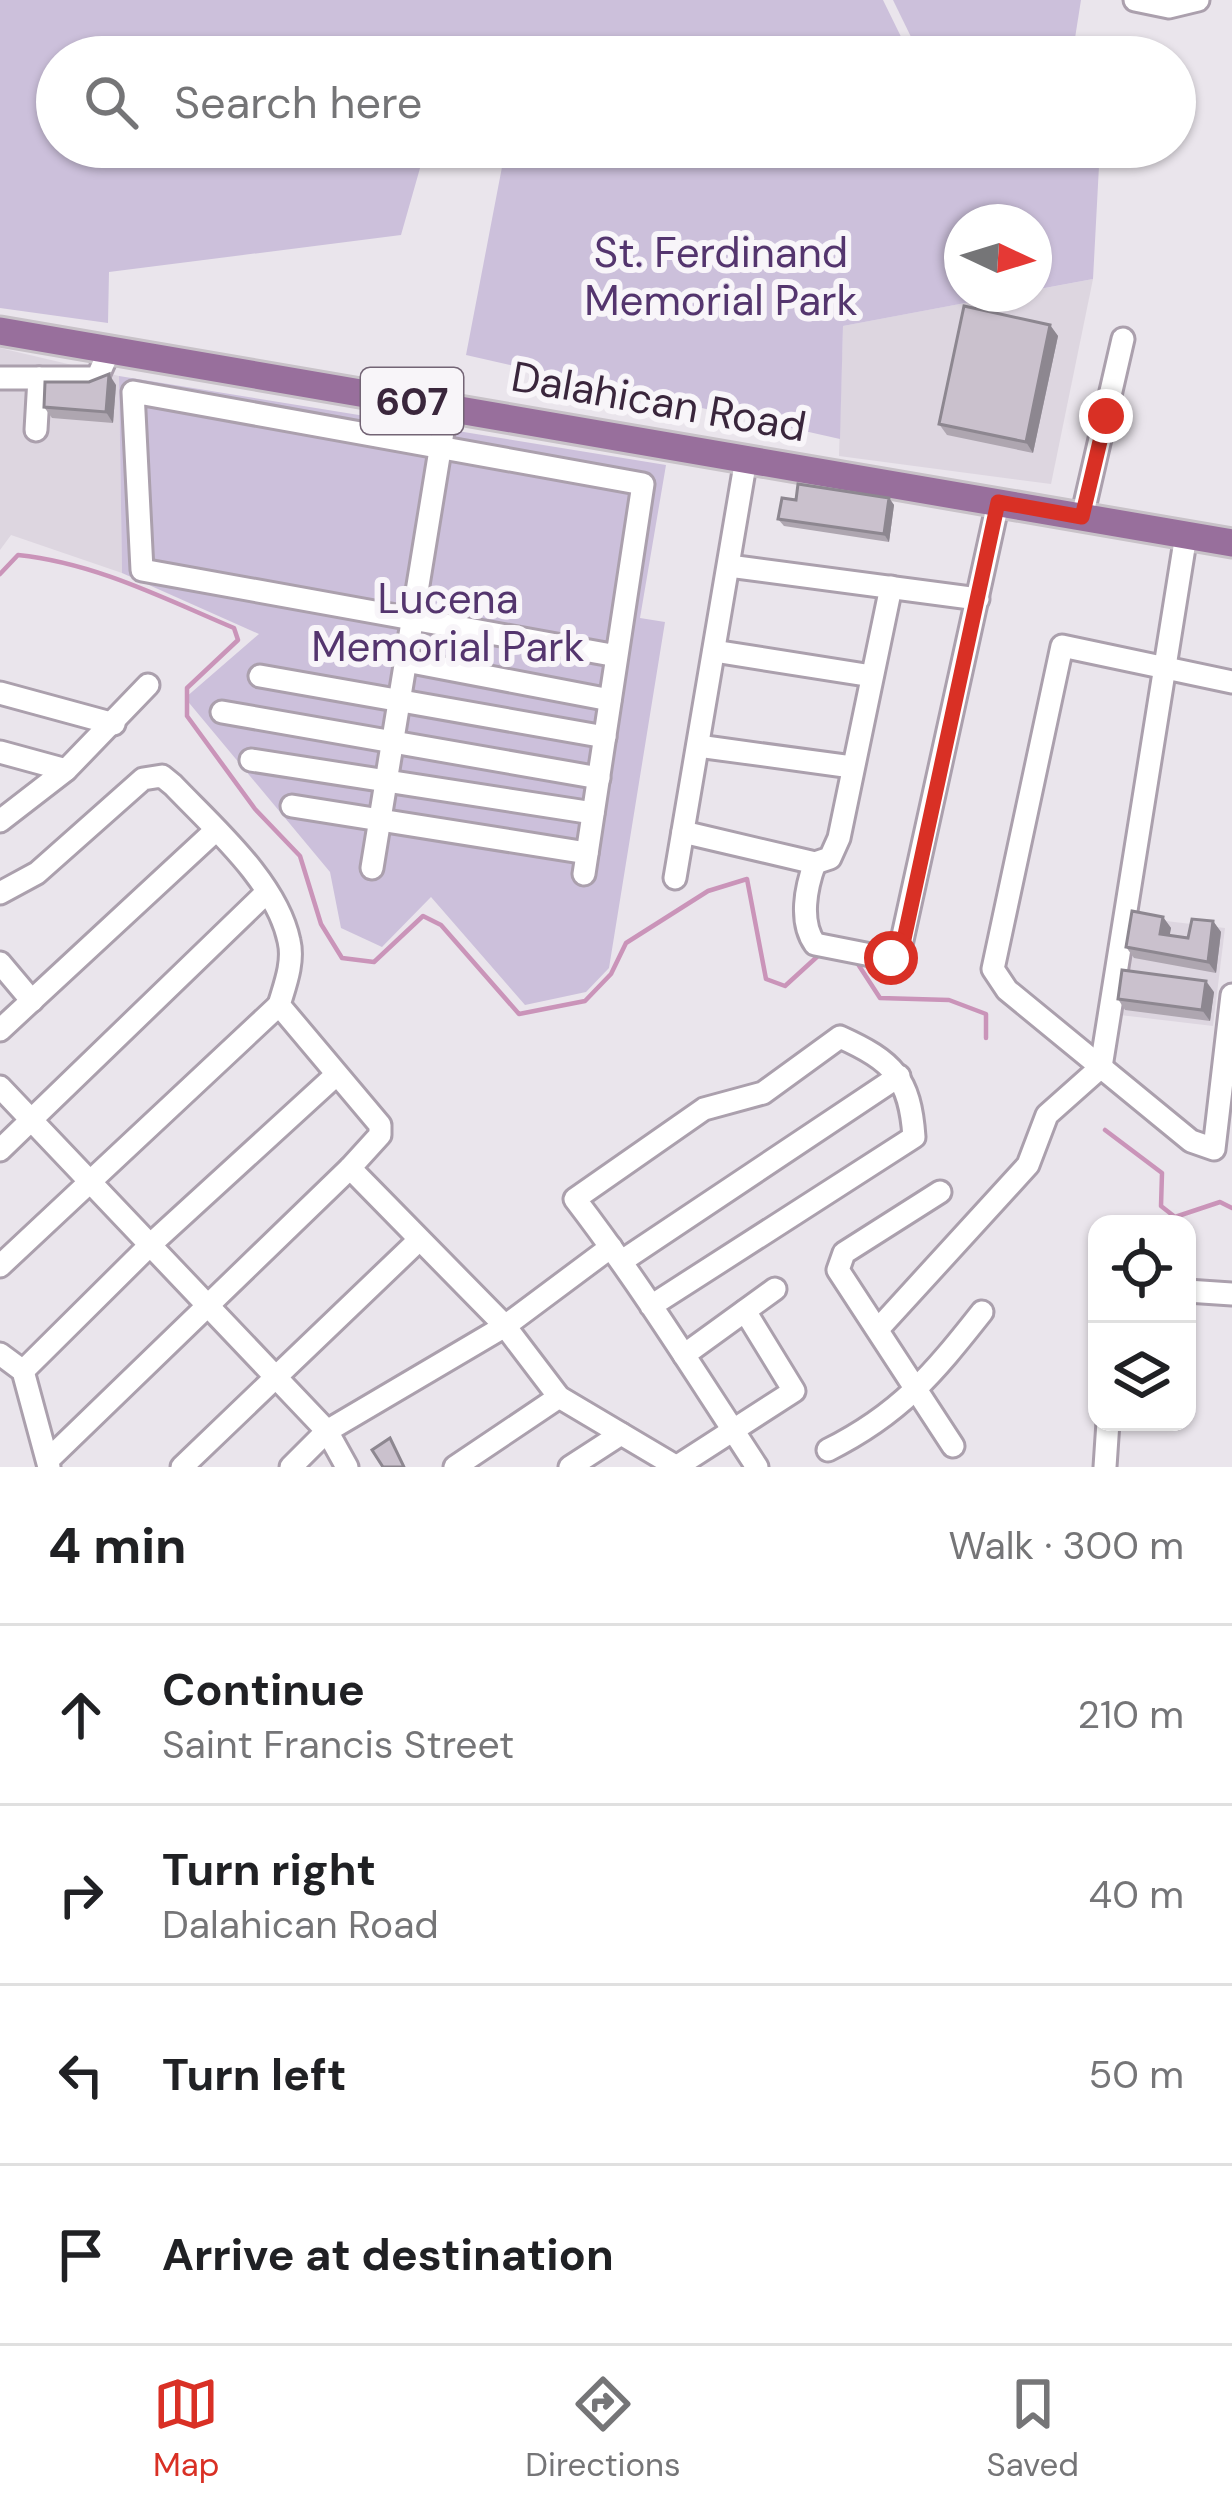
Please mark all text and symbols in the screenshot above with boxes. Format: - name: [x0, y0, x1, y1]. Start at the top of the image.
- search box: [36, 36, 1196, 168]
- icon: search: [78, 69, 144, 135]
- text: Search here: [174, 73, 422, 132]
- north arrow: [944, 204, 1052, 312]
- park label: St. Ferdinand Memorial Park: [584, 225, 858, 328]
- street label: Dalahican Road: [507, 349, 810, 454]
- road number: 607: [361, 368, 463, 434]
- route end: [1079, 389, 1133, 443]
- park label: Lucena Memorial Park: [311, 571, 585, 674]
- route start: [864, 931, 918, 985]
- map controls: [1088, 1215, 1196, 1431]
- button: locate: [1088, 1215, 1196, 1323]
- button: layers: [1088, 1323, 1196, 1431]
- text: 4 min: [48, 1512, 187, 1579]
- text: Walk · 300 m: [949, 1520, 1184, 1571]
- text: Continue: [162, 1660, 365, 1719]
- icon: ahead: [48, 1682, 114, 1748]
- text: 210 m: [1078, 1689, 1184, 1740]
- text: Saint Francis Street: [162, 1719, 514, 1770]
- text: Turn right: [162, 1840, 376, 1899]
- icon: right: [48, 1862, 114, 1928]
- text: 40 m: [1089, 1869, 1184, 1920]
- text: Dalahican Road: [162, 1899, 439, 1950]
- icon: left: [48, 2042, 114, 2108]
- text: Turn left: [162, 2045, 346, 2104]
- text: 50 m: [1088, 2049, 1184, 2100]
- icon: arrive: [48, 2222, 114, 2288]
- text: Arrive at destination: [162, 2225, 614, 2284]
- tab: Map: [153, 2371, 219, 2486]
- tab: Directions: [525, 2371, 681, 2486]
- tab: Saved: [987, 2371, 1079, 2486]

